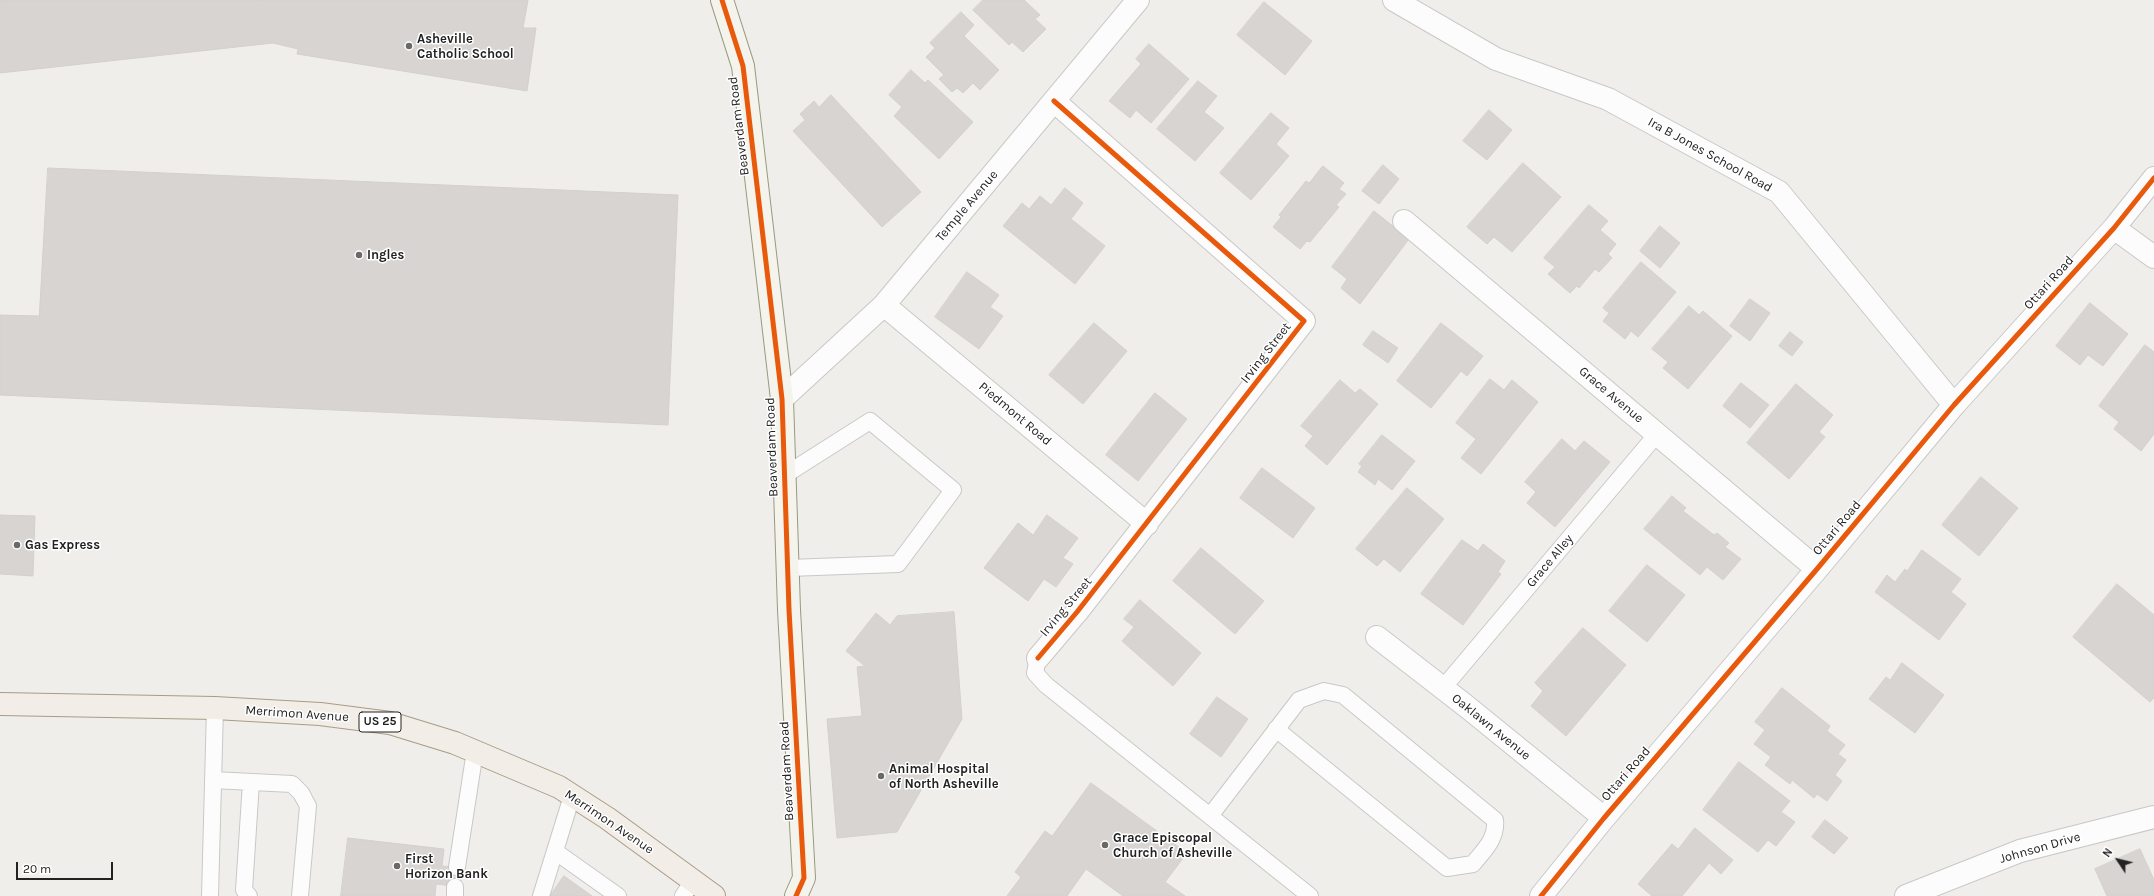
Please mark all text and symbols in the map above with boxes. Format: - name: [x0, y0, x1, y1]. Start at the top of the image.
- place label: Asheville Catholic School: [417, 31, 514, 62]
- marker: Asheville Catholic School: [404, 41, 414, 51]
- street label: Beaverdam Road: [725, 75, 753, 177]
- street label: Ira B Jones School Road: [1645, 114, 1775, 196]
- street label: Temple Avenue: [933, 167, 1001, 245]
- place label: Ingles: [367, 247, 404, 263]
- marker: Ingles: [354, 250, 364, 260]
- street label: Ottari Road: [2021, 253, 2077, 313]
- street label: Irving Street: [1237, 320, 1295, 386]
- street label: Grace Avenue: [1576, 363, 1646, 427]
- street label: Piedmont Road: [975, 379, 1055, 449]
- street label: Beaverdam Road: [762, 397, 782, 497]
- street label: Ottari Road: [1810, 497, 1864, 559]
- street label: Grace Alley: [1523, 531, 1577, 591]
- place label: Gas Express: [25, 537, 100, 553]
- marker: Gas Express: [12, 540, 22, 550]
- street label: Irving Street: [1037, 574, 1095, 640]
- street label: Oaklawn Avenue: [1448, 690, 1534, 764]
- street label: Merrimon Avenue: [245, 703, 349, 725]
- road number: US 25: [359, 712, 401, 732]
- street label: Beaverdam Road: [777, 721, 797, 821]
- street label: Ottari Road: [1598, 744, 1654, 804]
- place label: Animal Hospital of North Asheville: [889, 761, 999, 792]
- marker: Animal Hospital of North Asheville: [876, 771, 886, 781]
- street label: Merrimon Avenue: [562, 786, 656, 858]
- street label: Johnson Drive: [1998, 829, 2082, 867]
- place label: Grace Episcopal Church of Asheville: [1113, 830, 1232, 861]
- marker: Grace Episcopal Church of Asheville: [1100, 840, 1110, 850]
- north arrow: [2098, 840, 2138, 880]
- text: N: [2100, 846, 2115, 860]
- place label: First Horizon Bank: [405, 851, 488, 882]
- scale bar: [18, 854, 115, 880]
- marker: First Horizon Bank: [392, 861, 402, 871]
- text: 20 m: [23, 862, 51, 876]

